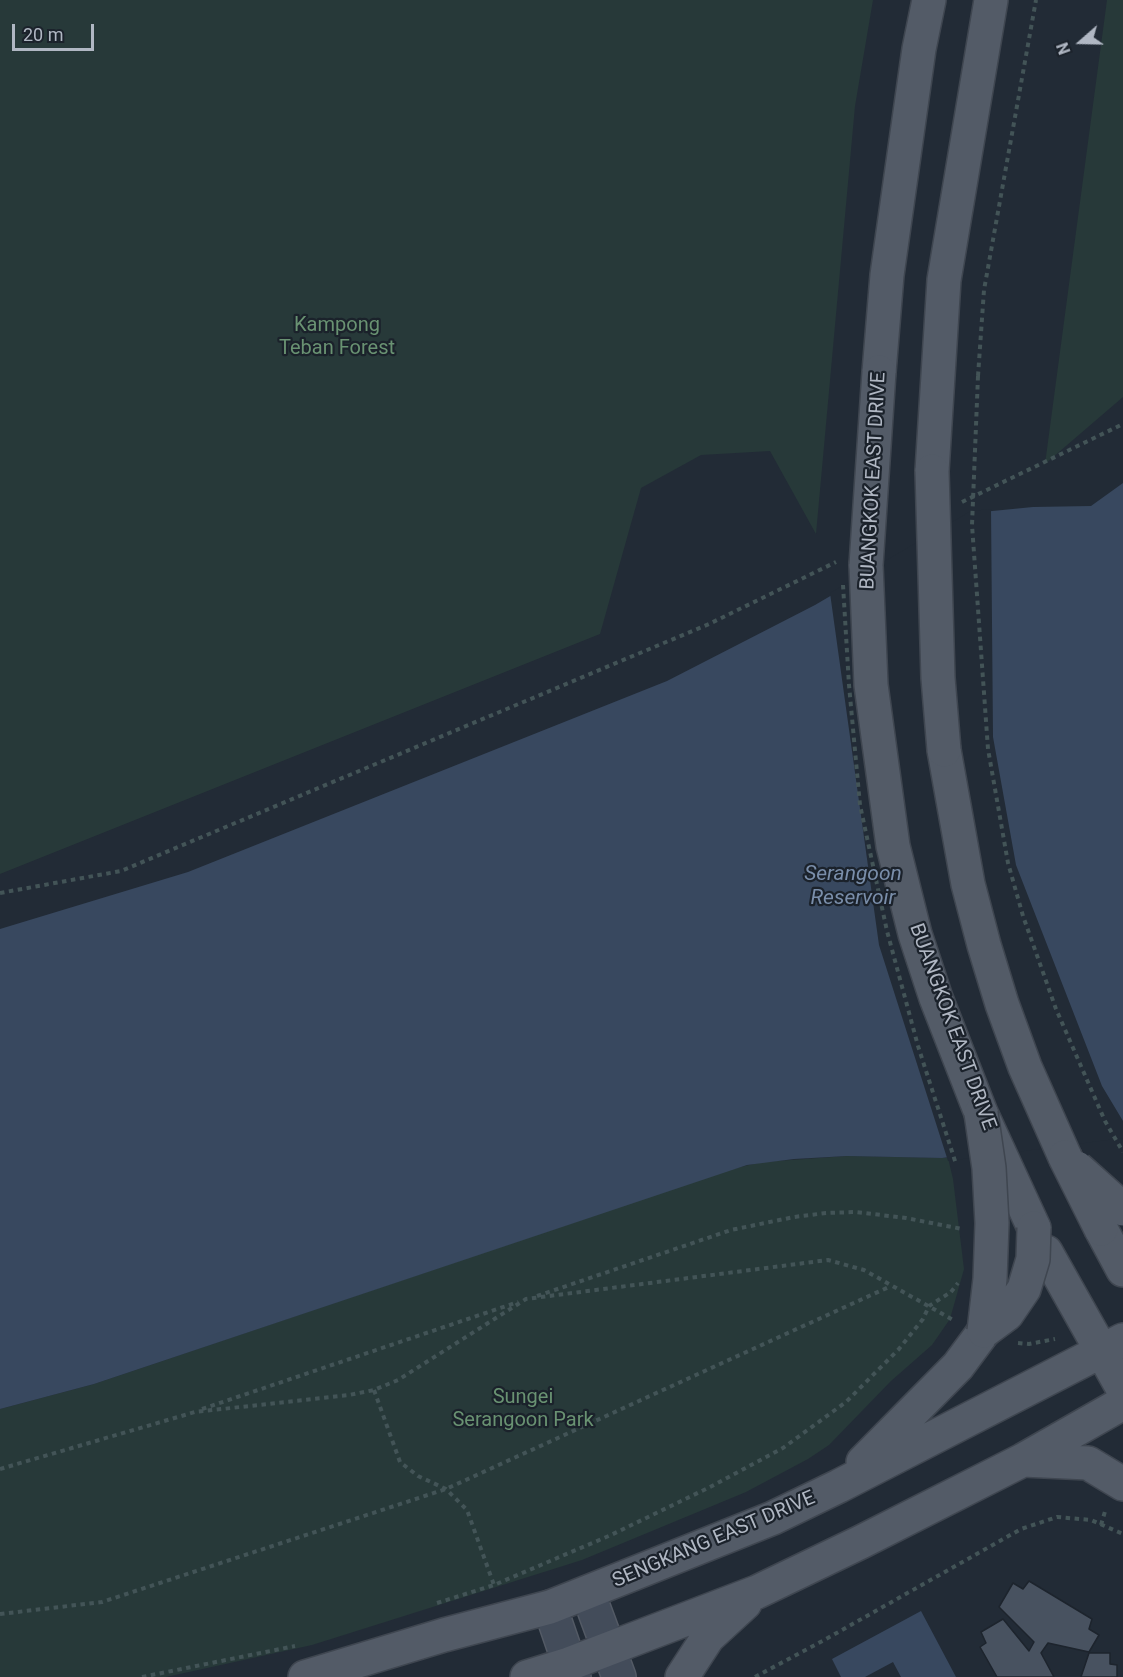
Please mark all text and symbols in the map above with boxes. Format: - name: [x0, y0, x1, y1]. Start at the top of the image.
- scale bar: [15, 12, 98, 50]
- north arrow: [1051, 12, 1111, 72]
- text: 20 m: [23, 24, 63, 45]
- text: N: [1053, 40, 1074, 57]
- park label: Kampong Teban Forest: [279, 314, 395, 361]
- street label: BUANGKOK EAST DRIVE: [856, 372, 892, 590]
- water label: Serangoon Reservoir: [804, 862, 902, 912]
- street label: BUANGKOK EAST DRIVE: [903, 921, 1001, 1133]
- park label: Sungei Serangoon Park: [452, 1386, 594, 1433]
- street label: SENGKANG EAST DRIVE: [609, 1486, 819, 1594]

